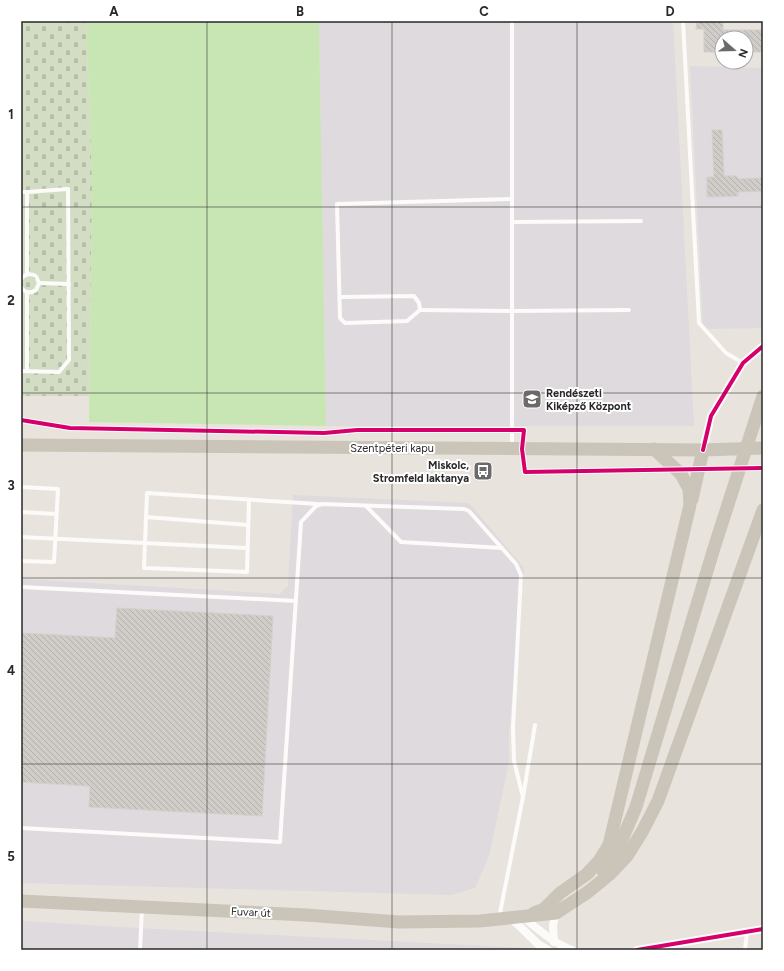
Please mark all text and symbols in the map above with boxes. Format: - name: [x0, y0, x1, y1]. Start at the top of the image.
- text: A: [109, 4, 119, 19]
- text: B: [296, 4, 304, 19]
- text: C: [479, 4, 489, 19]
- text: D: [665, 4, 675, 19]
- north arrow: [714, 30, 754, 70]
- text: N: [735, 47, 750, 59]
- text: 1: [8, 107, 14, 122]
- text: 2: [7, 293, 15, 308]
- place label: Rendészeti Kiképző Központ: [546, 387, 632, 413]
- school or university icon: Rendészeti Kiképző Központ: [521, 388, 543, 410]
- street label: Szentpéteri kapu: [350, 442, 434, 455]
- place label: Miskolc, Stromfeld laktanya: [373, 459, 469, 485]
- bus stop icon: Miskolc, Stromfeld laktanya: [472, 460, 494, 482]
- text: 3: [7, 478, 15, 493]
- text: 4: [7, 663, 15, 678]
- text: 5: [7, 849, 15, 864]
- street label: Fuvar út: [231, 905, 271, 920]

